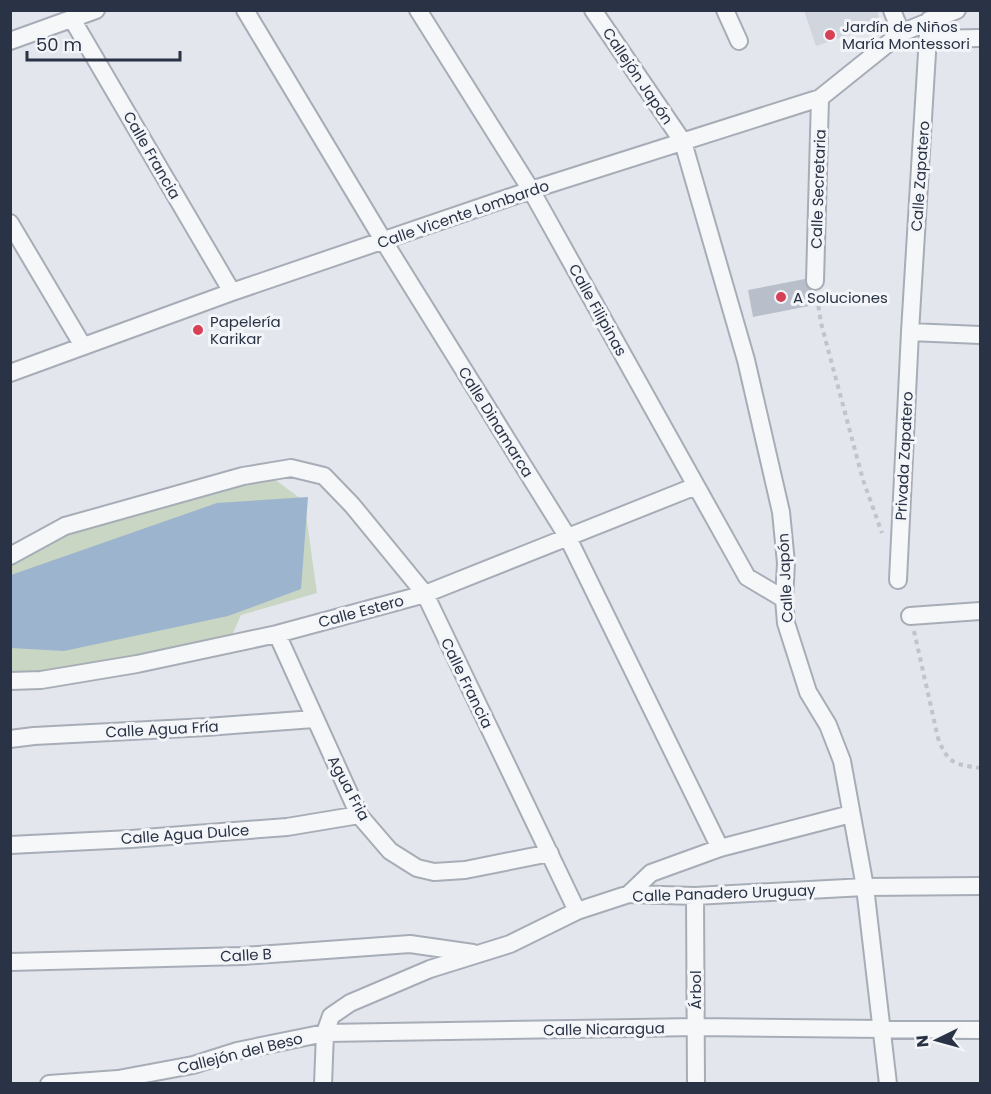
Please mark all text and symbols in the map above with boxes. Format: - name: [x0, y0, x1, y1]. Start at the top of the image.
- place label: Jardín de Niños María Montessori: [842, 16, 970, 54]
- street label: Callejón Japón: [598, 23, 678, 129]
- scale bar: [27, 24, 180, 62]
- marker: Jardín de Niños María Montessori: [823, 28, 837, 42]
- text: 50 m: [36, 32, 82, 57]
- street label: Calle Francia: [118, 107, 186, 203]
- street label: Calle Zapatero: [906, 120, 934, 232]
- street label: Calle Secretaria: [805, 129, 831, 249]
- street label: Calle Vicente Lombardo: [374, 175, 552, 253]
- street label: Calle Filipinas: [564, 260, 632, 360]
- place label: A Soluciones: [793, 287, 888, 308]
- marker: A Soluciones: [774, 290, 788, 304]
- place label: Papelería Karikar: [210, 311, 281, 349]
- marker: Papelería Karikar: [191, 323, 205, 337]
- street label: Calle Dinamarca: [453, 363, 539, 481]
- street label: Privada Zapatero: [890, 391, 918, 521]
- street label: Calle Japón: [772, 533, 798, 623]
- street label: Calle Estero: [316, 589, 406, 633]
- street label: Calle Francia: [436, 634, 498, 732]
- street label: Calle Agua Fría: [105, 716, 219, 742]
- street label: Agua Fria: [323, 752, 375, 824]
- street label: Calle Agua Dulce: [120, 819, 250, 849]
- street label: Calle Panadero Uruguay: [632, 879, 816, 907]
- street label: Calle B: [220, 943, 272, 967]
- street label: Árbol: [685, 970, 706, 1010]
- north arrow: [907, 1010, 967, 1070]
- street label: Calle Nicaragua: [543, 1017, 665, 1041]
- street label: Callejón del Beso: [175, 1027, 305, 1079]
- text: N: [911, 1034, 935, 1048]

